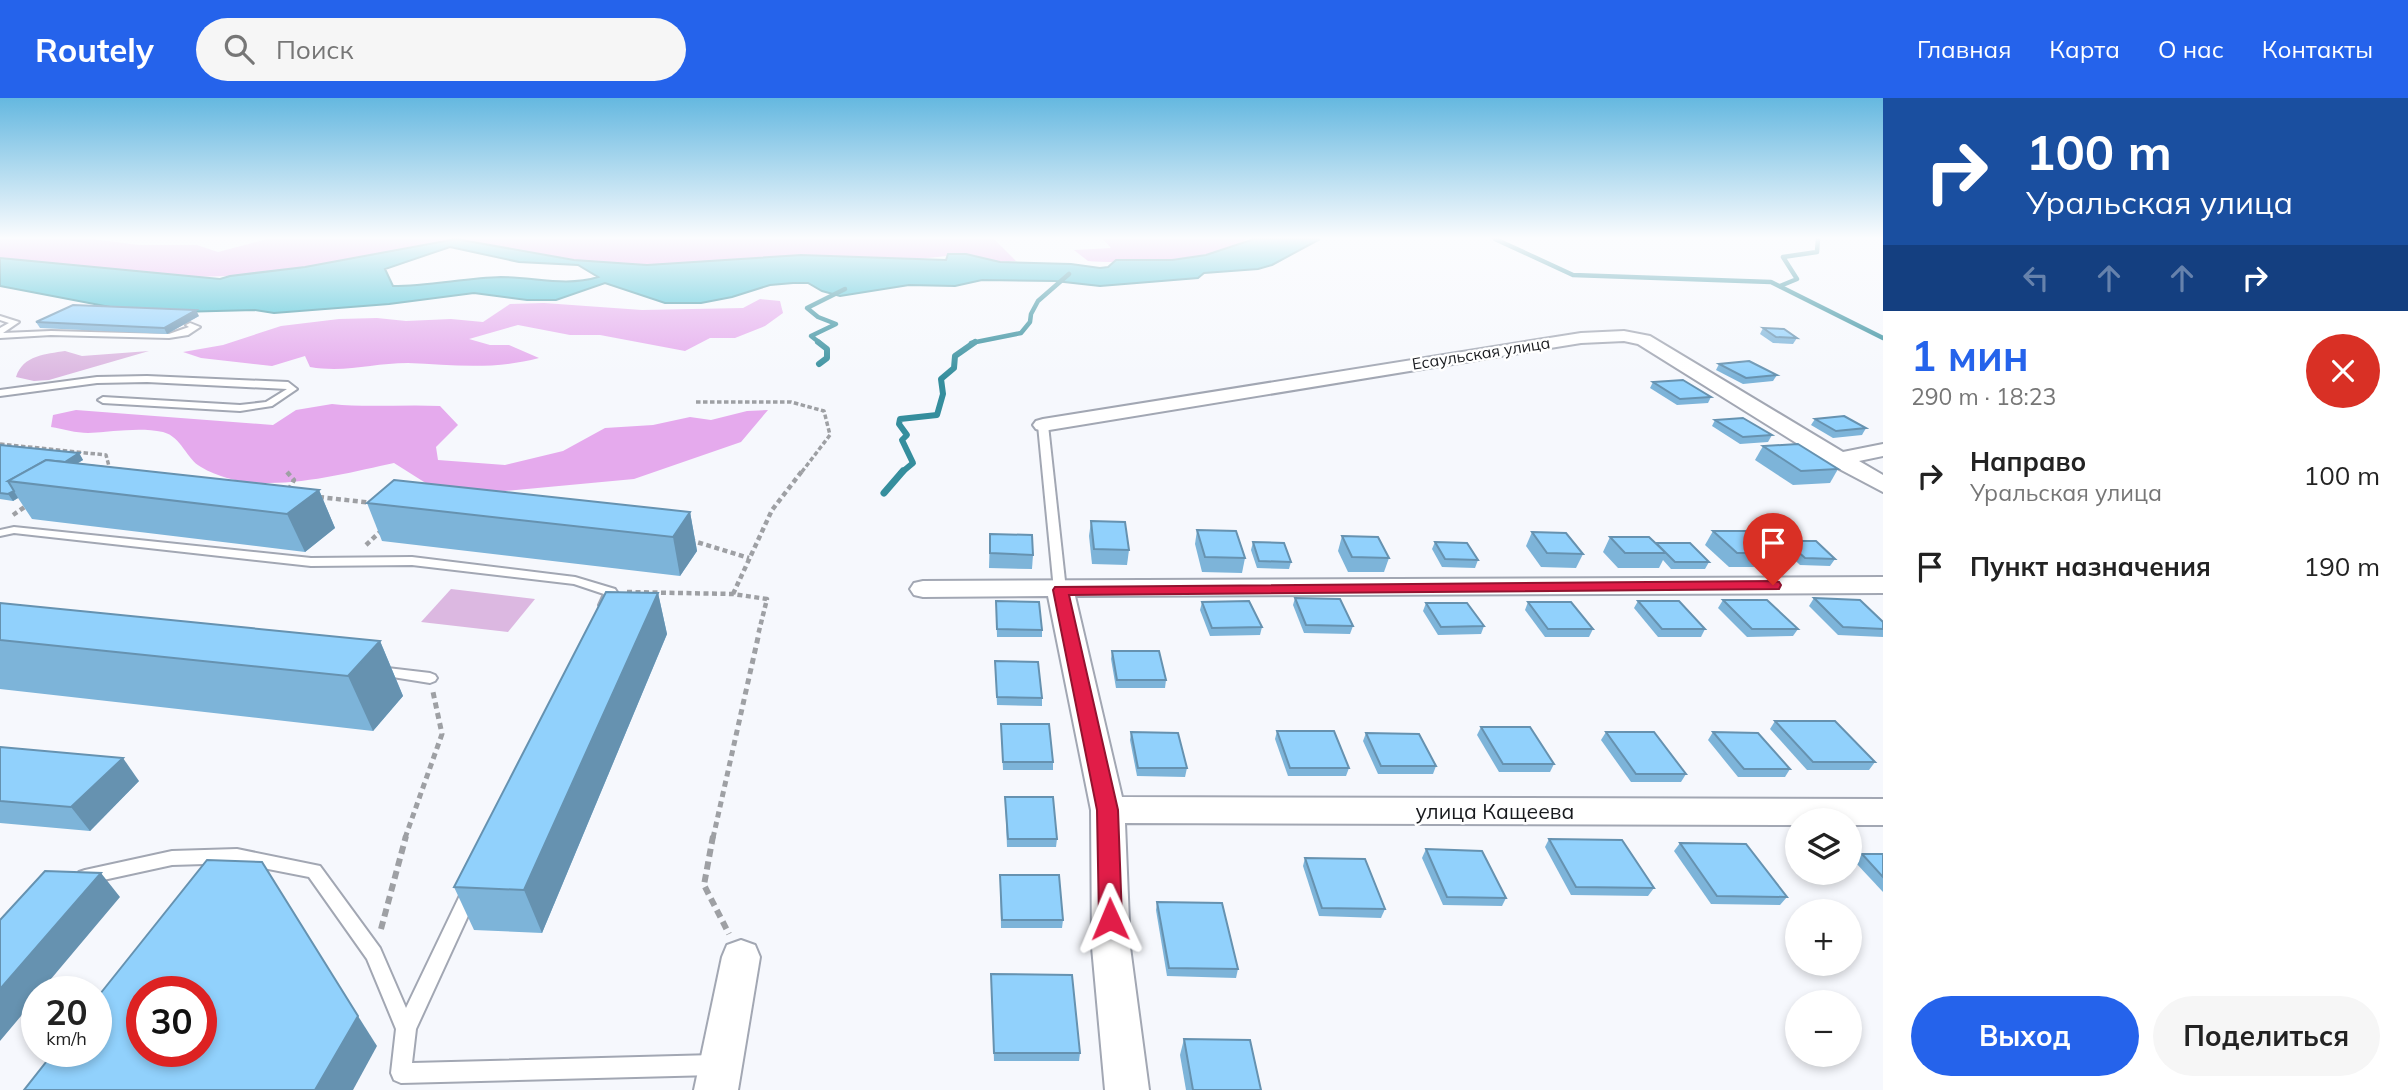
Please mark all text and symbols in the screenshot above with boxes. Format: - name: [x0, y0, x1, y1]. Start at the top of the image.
- search box: [196, 18, 686, 81]
- text: Routely: [35, 29, 154, 70]
- icon: search: [220, 30, 258, 68]
- text: Поиск: [276, 33, 354, 66]
- text: Главная: [1917, 34, 2011, 64]
- text: Карта: [2049, 34, 2120, 64]
- text: О нас: [2158, 34, 2224, 64]
- text: Контакты: [2262, 34, 2373, 64]
- text: 100 m: [2026, 121, 2172, 182]
- icon: right: [1911, 126, 2002, 217]
- text: Уральская улица: [2026, 182, 2293, 222]
- icon: left: [2017, 259, 2055, 297]
- icon: ahead: [2090, 259, 2128, 297]
- icon: ahead: [2163, 259, 2201, 297]
- icon: right: [2236, 259, 2274, 297]
- text: 1 мин: [1911, 329, 2029, 382]
- street label: Есаульская улица: [1410, 332, 1552, 374]
- button: close: [2306, 334, 2380, 408]
- text: 290 m · 18:23: [1911, 382, 2056, 411]
- text: Направо: [1970, 445, 2086, 478]
- icon: right: [1911, 457, 1949, 495]
- text: 100 m: [2304, 459, 2380, 492]
- text: Уральская улица: [1970, 478, 2162, 507]
- pin: [1743, 513, 1803, 585]
- icon: arrive: [1754, 524, 1792, 562]
- icon: arrive: [1911, 548, 1949, 586]
- text: Пункт назначения: [1970, 550, 2211, 583]
- text: 190 m: [2304, 550, 2380, 583]
- street label: улица Кащеева: [1416, 798, 1574, 824]
- map controls: [1785, 808, 1862, 1067]
- button: layers: [1785, 808, 1862, 885]
- position arrow: [1073, 882, 1147, 956]
- button: +: [1785, 899, 1862, 976]
- speed limit sign: 30: [126, 976, 217, 1067]
- text: 20: [45, 990, 88, 1034]
- button: −: [1785, 990, 1862, 1067]
- button: Выход: [1911, 996, 2139, 1076]
- button: Поделиться: [2153, 996, 2380, 1076]
- text: km/h: [46, 1027, 87, 1050]

